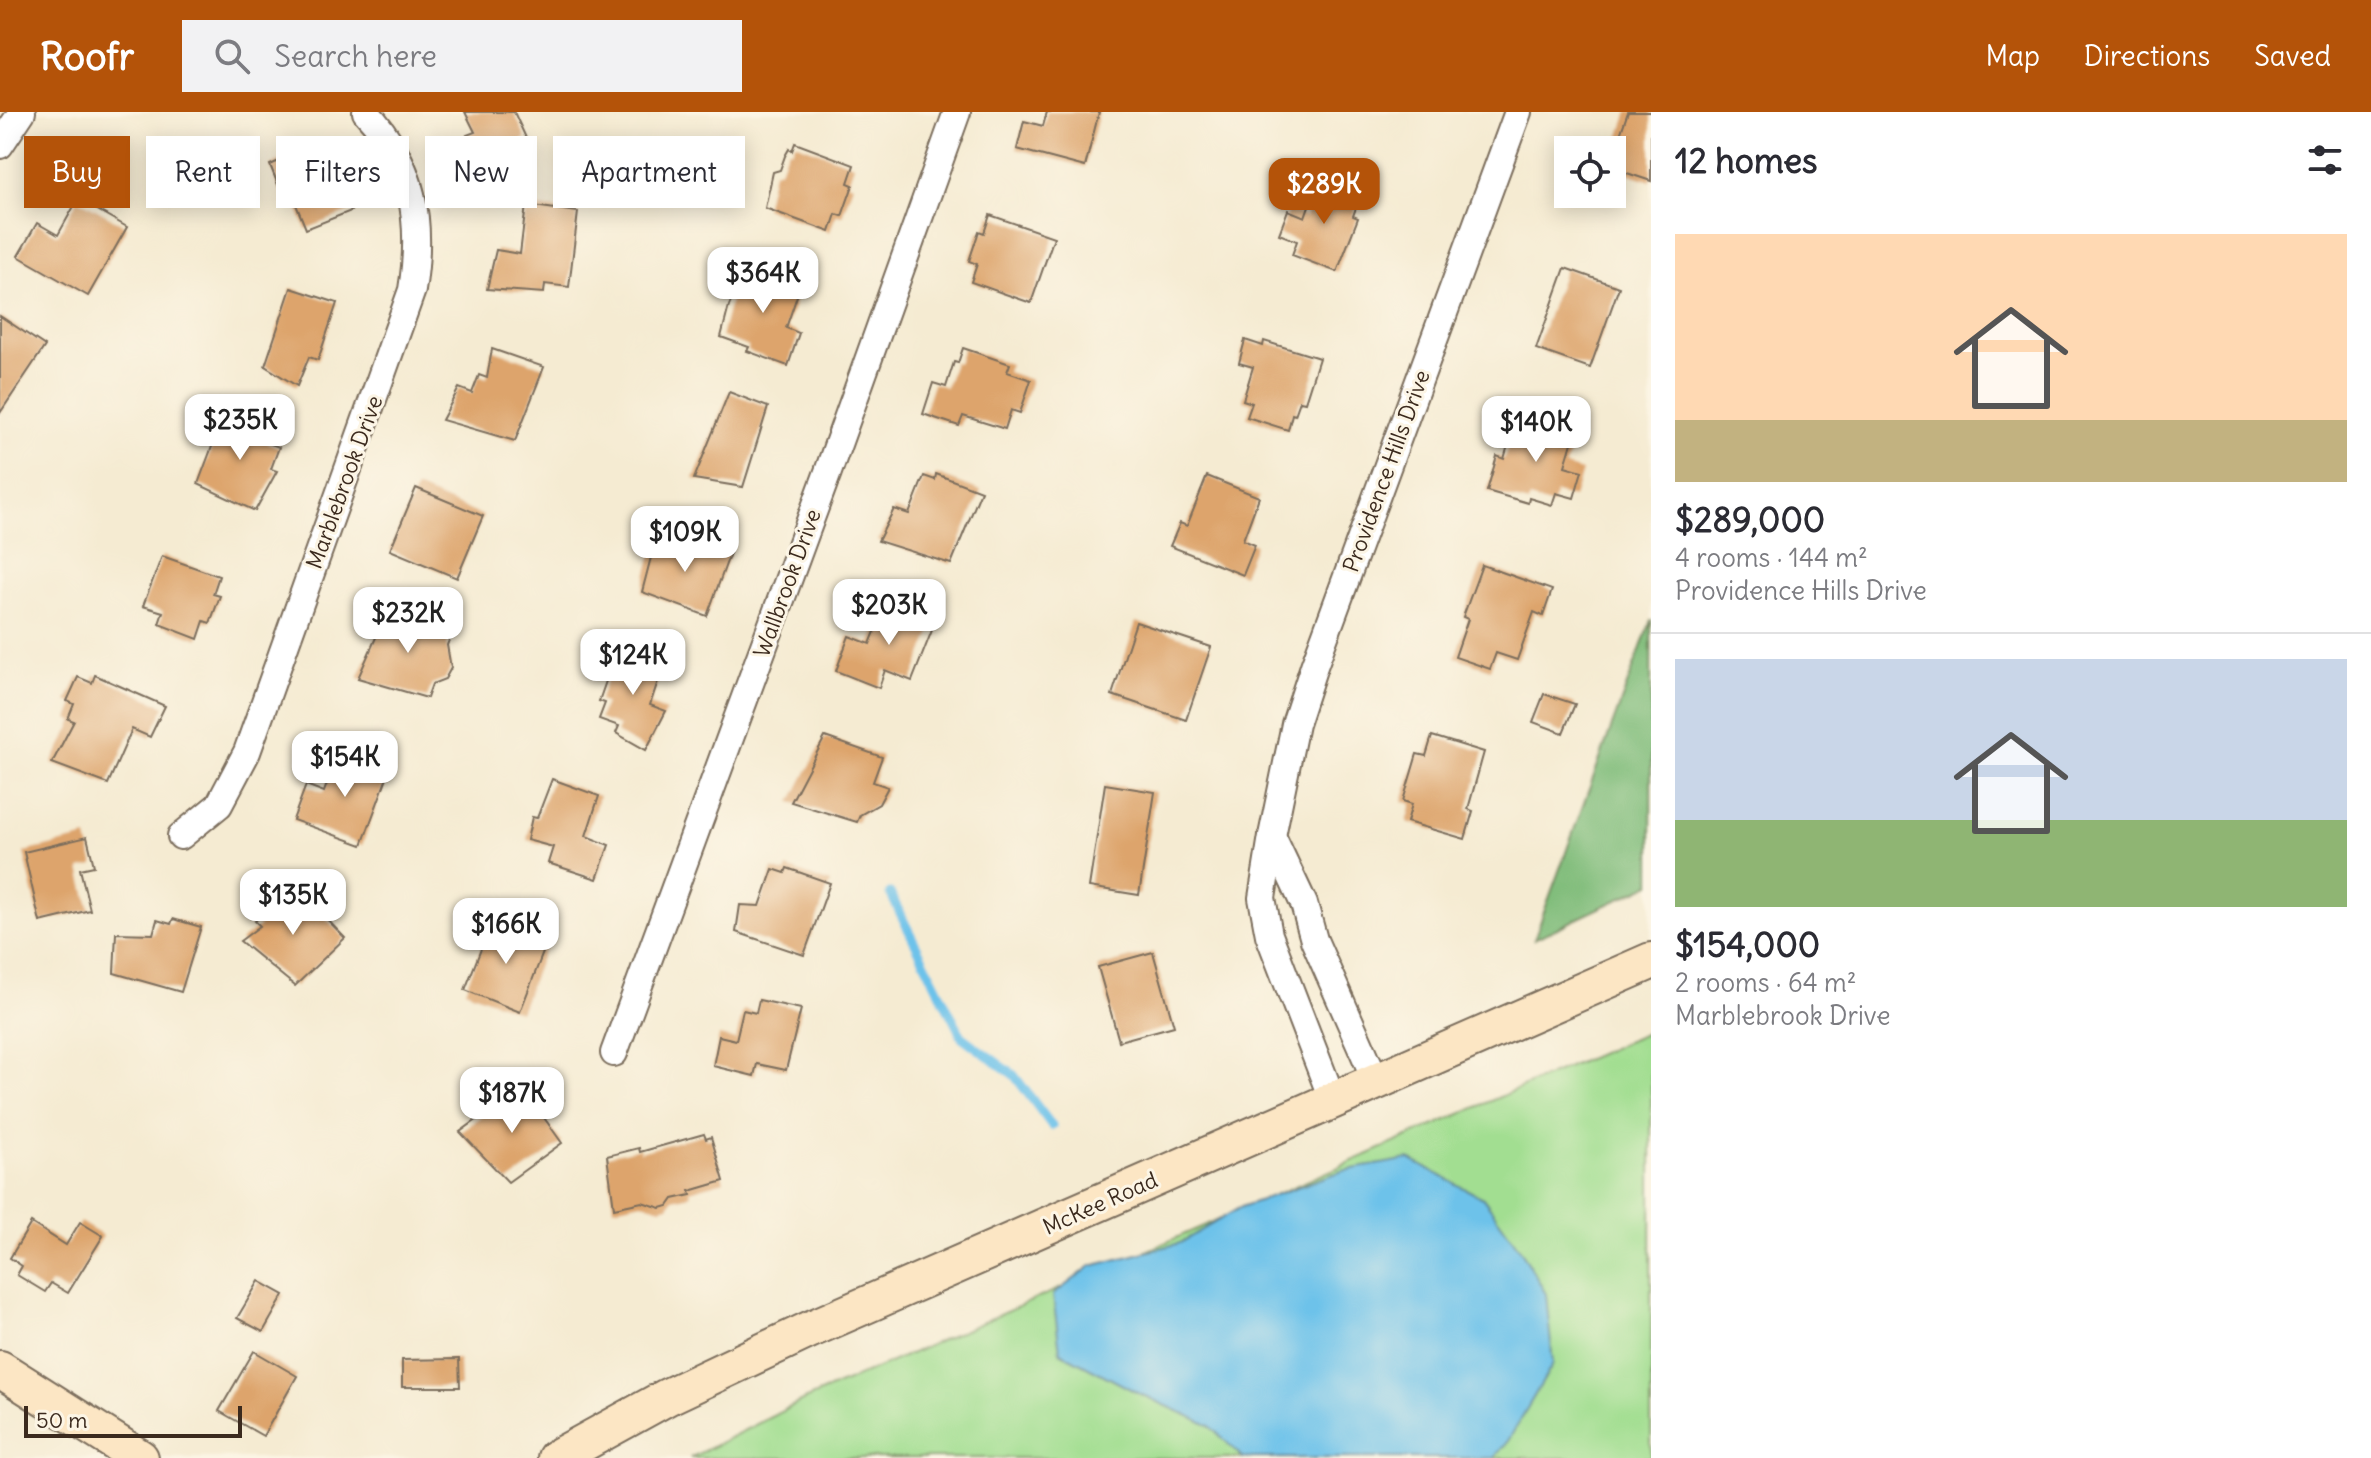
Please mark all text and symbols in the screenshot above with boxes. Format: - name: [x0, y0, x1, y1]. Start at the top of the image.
- search box: [182, 20, 742, 92]
- text: Roofr: [40, 33, 134, 80]
- icon: search: [210, 34, 254, 78]
- text: Search here: [274, 37, 437, 75]
- text: Map: [1985, 38, 2040, 74]
- text: Directions: [2084, 38, 2210, 74]
- text: Saved: [2254, 38, 2331, 74]
- chip: Buy: [24, 136, 130, 208]
- chip: Rent: [146, 136, 260, 208]
- chip: Filters: [276, 136, 409, 208]
- chip: New: [425, 136, 537, 208]
- chip: Apartment: [553, 136, 745, 208]
- map controls: [1554, 136, 1626, 208]
- button: locate: [1554, 136, 1626, 208]
- icon: filters: [2303, 138, 2347, 182]
- text: 12 homes: [1675, 139, 1818, 182]
- pin: $289K: [1268, 158, 1380, 226]
- text: $289K: [1287, 167, 1361, 200]
- pin: $364K: [707, 247, 819, 315]
- text: $364K: [725, 256, 801, 289]
- icon: home: [1939, 286, 2083, 430]
- street label: Providence Hills Drive: [1336, 366, 1436, 576]
- street label: Marblebrook Drive: [300, 392, 388, 572]
- pin: $235K: [184, 394, 296, 462]
- pin: $140K: [1480, 396, 1592, 464]
- text: $235K: [203, 403, 277, 436]
- text: $140K: [1500, 405, 1572, 438]
- text: $289,000: [1675, 498, 1825, 541]
- street label: Wallbrook Drive: [747, 505, 827, 661]
- pin: $109K: [629, 506, 741, 574]
- text: $109K: [649, 515, 721, 548]
- text: 4 rooms · 144 m²: [1675, 541, 1868, 574]
- text: Providence Hills Drive: [1675, 574, 1927, 607]
- pin: $203K: [833, 579, 945, 647]
- pin: $232K: [352, 587, 464, 655]
- text: $203K: [851, 588, 927, 621]
- text: $232K: [371, 596, 445, 629]
- pin: $124K: [577, 629, 689, 697]
- text: $124K: [598, 638, 668, 671]
- icon: home: [1939, 711, 2083, 855]
- pin: $154K: [289, 731, 401, 799]
- text: $154K: [310, 740, 380, 773]
- pin: $135K: [237, 869, 349, 937]
- text: $135K: [258, 878, 328, 911]
- pin: $166K: [450, 898, 562, 966]
- text: $166K: [471, 907, 541, 940]
- text: $154,000: [1675, 923, 1820, 966]
- text: 2 rooms · 64 m²: [1675, 966, 1857, 999]
- text: Marblebrook Drive: [1675, 999, 1890, 1032]
- pin: $187K: [456, 1067, 568, 1135]
- text: $187K: [478, 1076, 546, 1109]
- street label: McKee Road: [1038, 1165, 1162, 1241]
- scale bar: [24, 1402, 242, 1438]
- text: 50 m: [36, 1406, 88, 1434]

